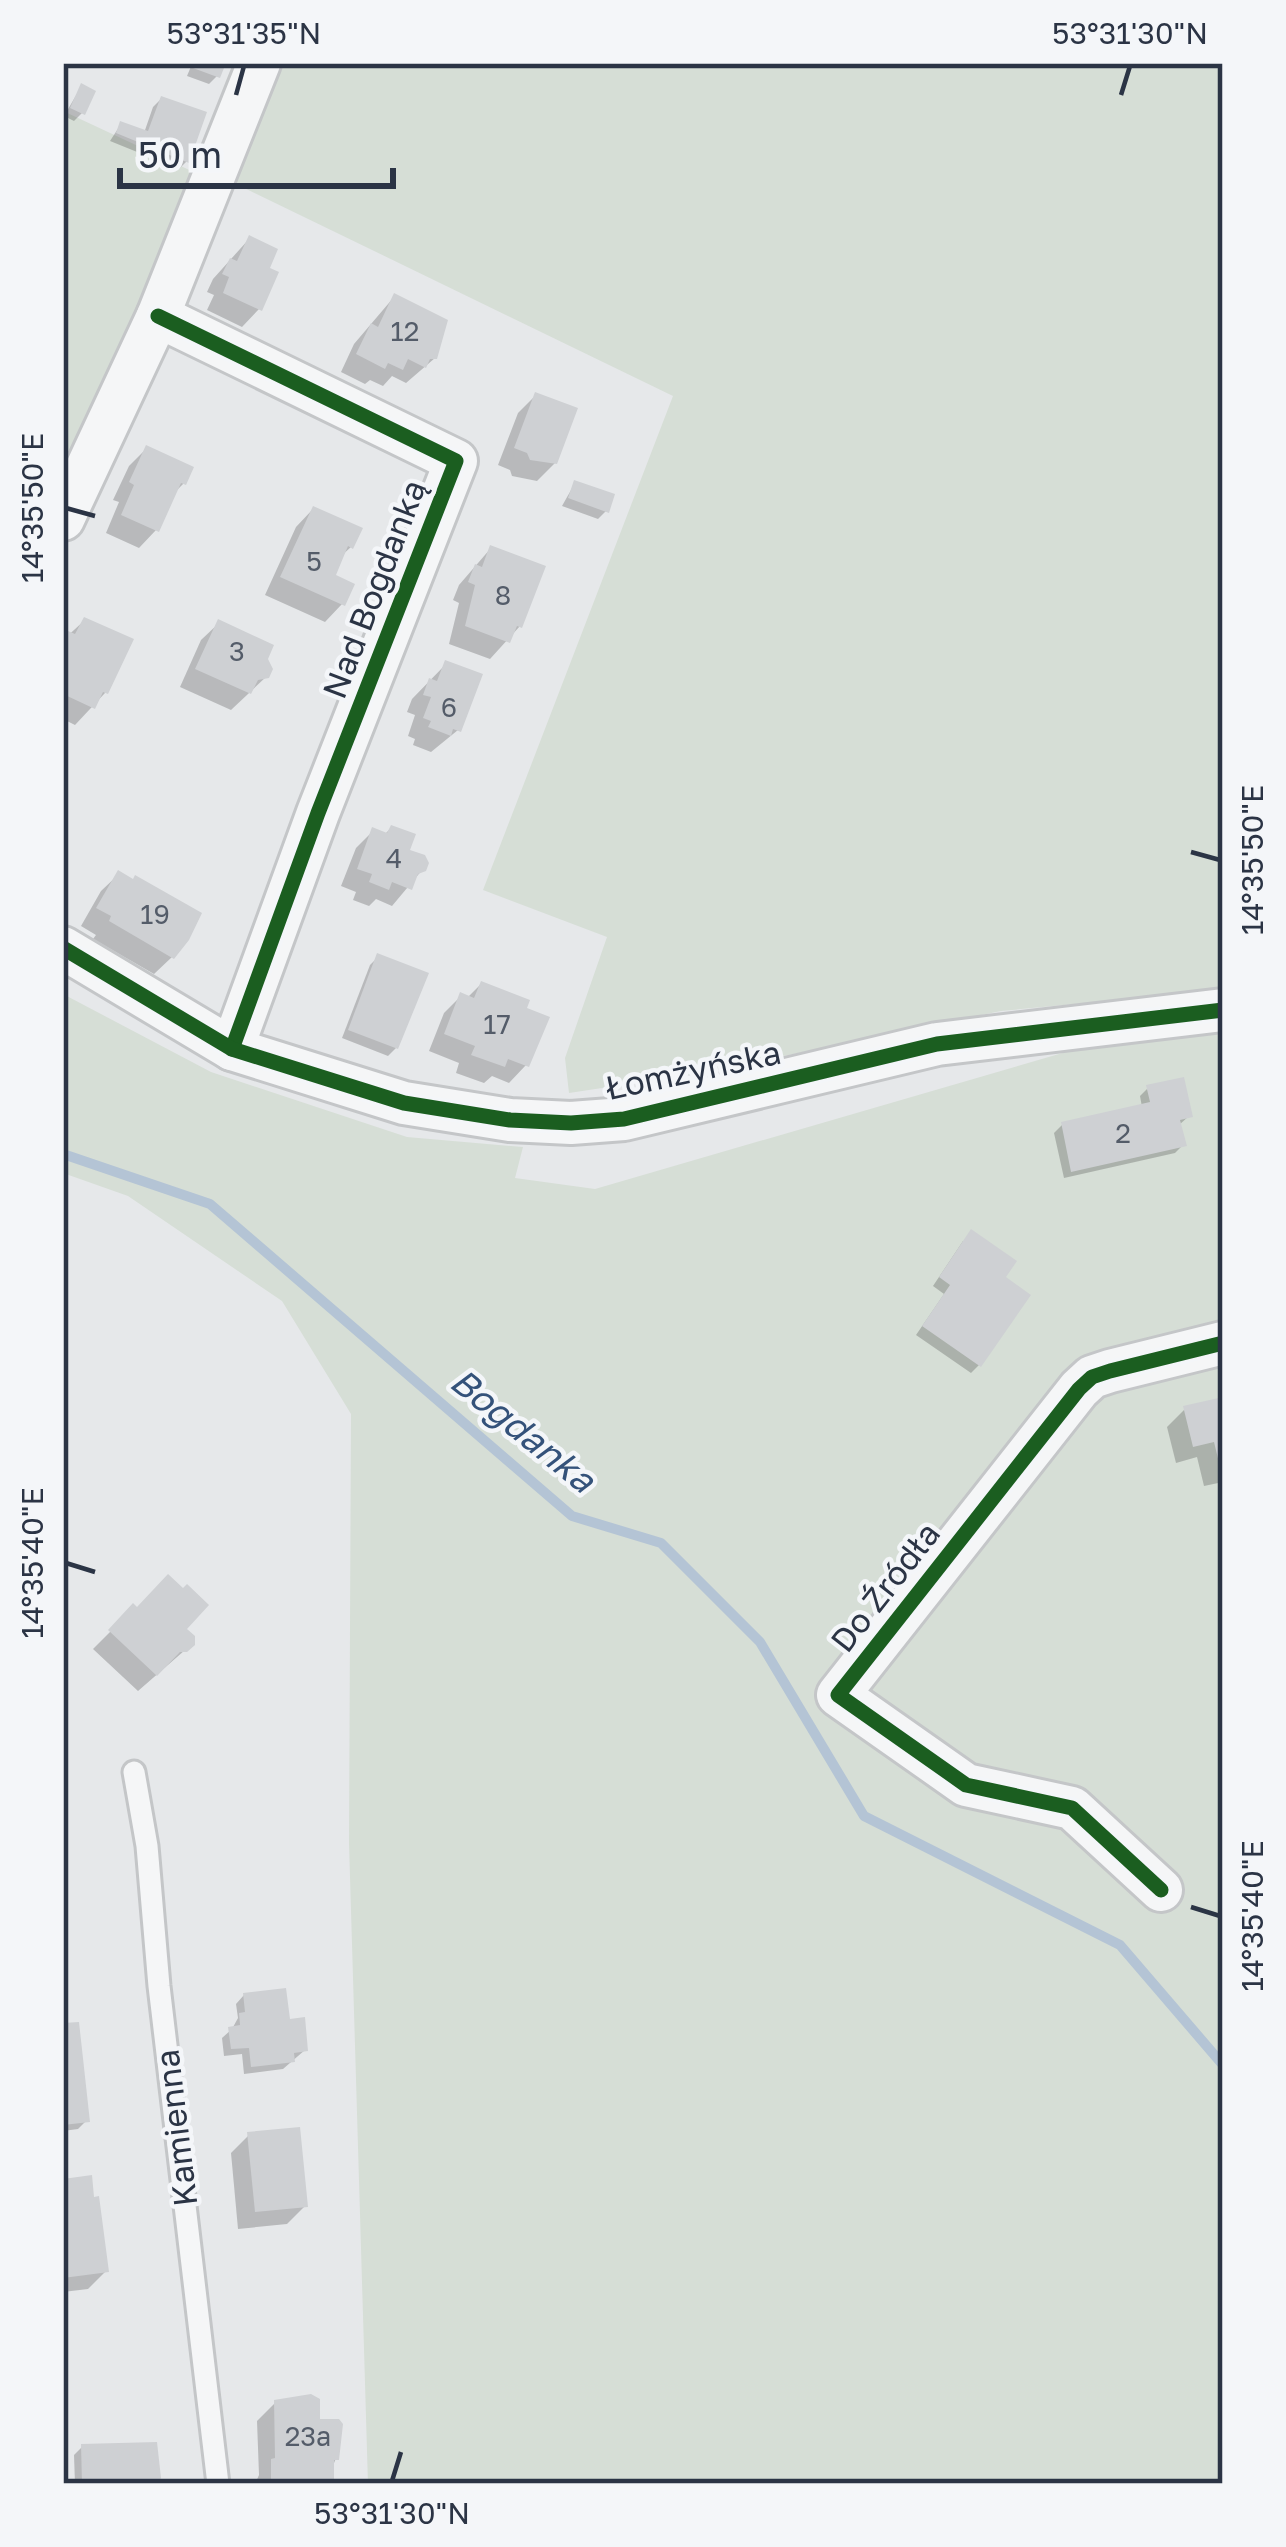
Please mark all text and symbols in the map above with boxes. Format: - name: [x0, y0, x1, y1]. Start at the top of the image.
- text: 53°31'35"N: [167, 15, 321, 51]
- text: 53°31'30"N: [1052, 15, 1208, 51]
- scale bar: [120, 114, 393, 188]
- text: 50 m: [138, 133, 222, 176]
- house number: 12: [391, 315, 419, 347]
- text: 14°35'50"E: [14, 433, 50, 583]
- street label: Nad Bogdanką: [314, 474, 433, 703]
- house number: 5: [306, 545, 322, 577]
- house number: 8: [495, 579, 511, 611]
- house number: 3: [229, 635, 245, 667]
- house number: 6: [441, 691, 457, 723]
- text: 14°35'50"E: [1234, 785, 1270, 935]
- house number: 4: [386, 842, 402, 874]
- house number: 19: [140, 898, 170, 930]
- house number: 17: [483, 1008, 511, 1040]
- street label: Łomżyńska: [602, 1032, 784, 1107]
- house number: 2: [1115, 1117, 1131, 1149]
- water label: Bogdanka: [443, 1359, 605, 1502]
- text: 14°35'40"E: [14, 1487, 50, 1639]
- street label: Do Źródła: [822, 1514, 947, 1659]
- text: 14°35'40"E: [1234, 1840, 1270, 1992]
- street label: Kamienna: [147, 2048, 204, 2209]
- house number: 23a: [285, 2420, 331, 2452]
- text: 53°31'30"N: [314, 2495, 470, 2531]

